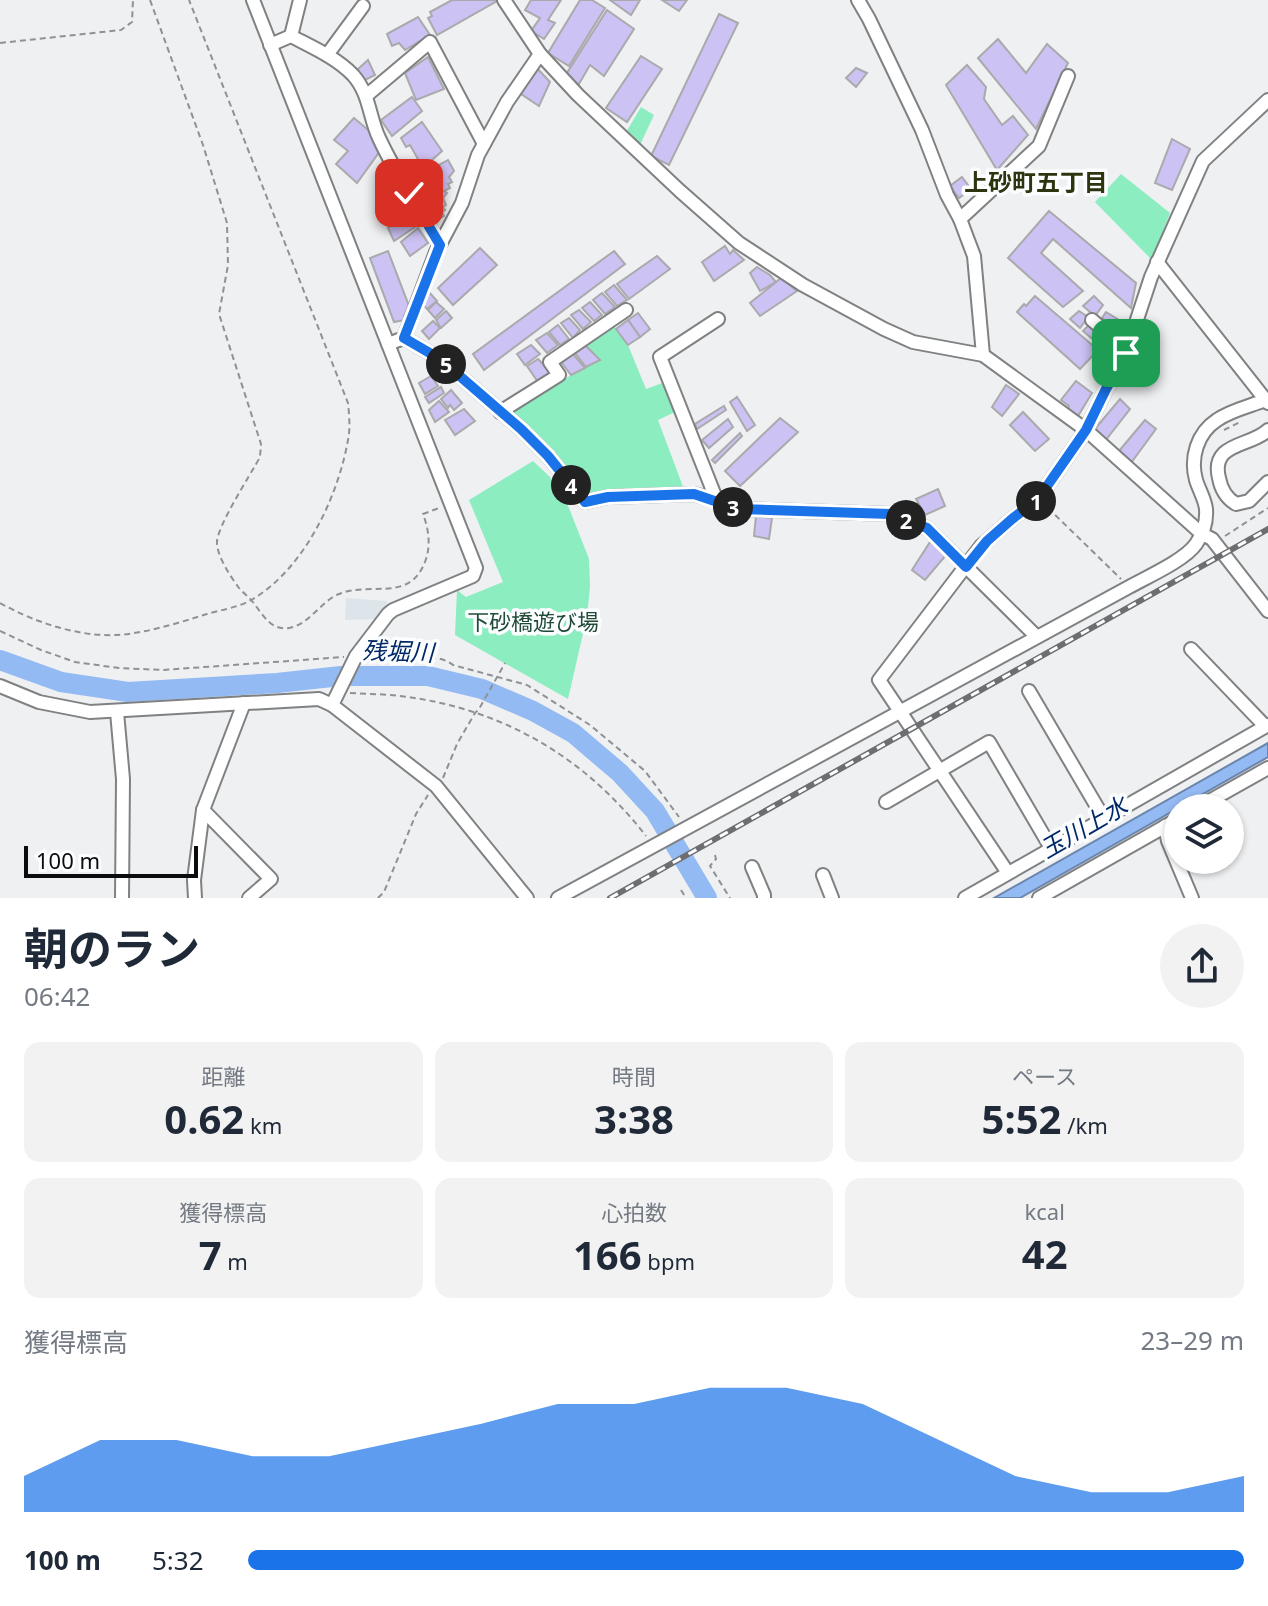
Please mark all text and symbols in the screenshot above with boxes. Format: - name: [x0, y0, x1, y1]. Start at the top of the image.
- pin: [375, 159, 443, 227]
- district label: 上砂町五丁目: [964, 165, 1108, 198]
- icon: check: [387, 171, 431, 215]
- pin: [1092, 319, 1160, 387]
- icon: arrive: [1104, 331, 1148, 375]
- pin: 5: [426, 344, 466, 384]
- text: 5: [440, 349, 452, 379]
- pin: 4: [551, 465, 591, 505]
- text: 4: [565, 470, 577, 500]
- pin: 1: [1016, 481, 1056, 521]
- text: 1: [1030, 486, 1042, 516]
- pin: 3: [713, 487, 753, 527]
- text: 3: [727, 492, 739, 522]
- pin: 2: [886, 500, 926, 540]
- text: 2: [900, 505, 912, 535]
- park label: 下砂橋遊び場: [467, 606, 599, 636]
- water label: 残堀川: [361, 633, 438, 668]
- water label: 玉川上水: [1033, 787, 1136, 865]
- map controls: [1164, 794, 1244, 874]
- button: layers: [1164, 794, 1244, 874]
- scale bar: [24, 842, 198, 878]
- text: 100 m: [36, 845, 100, 875]
- text: 朝のラン: [24, 918, 200, 978]
- button: share: [1160, 924, 1244, 1008]
- text: 06:42: [24, 978, 90, 1014]
- text: 距離: [201, 1061, 245, 1091]
- text: 時間: [612, 1061, 656, 1091]
- text: ペース: [1012, 1061, 1077, 1091]
- text: 0.62: [164, 1091, 244, 1146]
- text: 3:38: [594, 1091, 674, 1146]
- text: 5:52: [982, 1091, 1061, 1146]
- text: km: [244, 1110, 282, 1140]
- text: /km: [1061, 1110, 1108, 1140]
- text: kcal: [1024, 1196, 1065, 1226]
- text: 獲得標高: [179, 1197, 267, 1227]
- text: 心拍数: [601, 1197, 667, 1227]
- text: 42: [1022, 1226, 1068, 1281]
- text: 7: [199, 1227, 222, 1282]
- text: 166: [573, 1227, 642, 1282]
- text: m: [222, 1246, 248, 1276]
- text: bpm: [642, 1246, 695, 1276]
- text: 23–29 m: [1140, 1322, 1244, 1358]
- text: 獲得標高: [24, 1324, 128, 1360]
- text: 100 m: [24, 1542, 101, 1578]
- text: 5:32: [152, 1542, 204, 1578]

